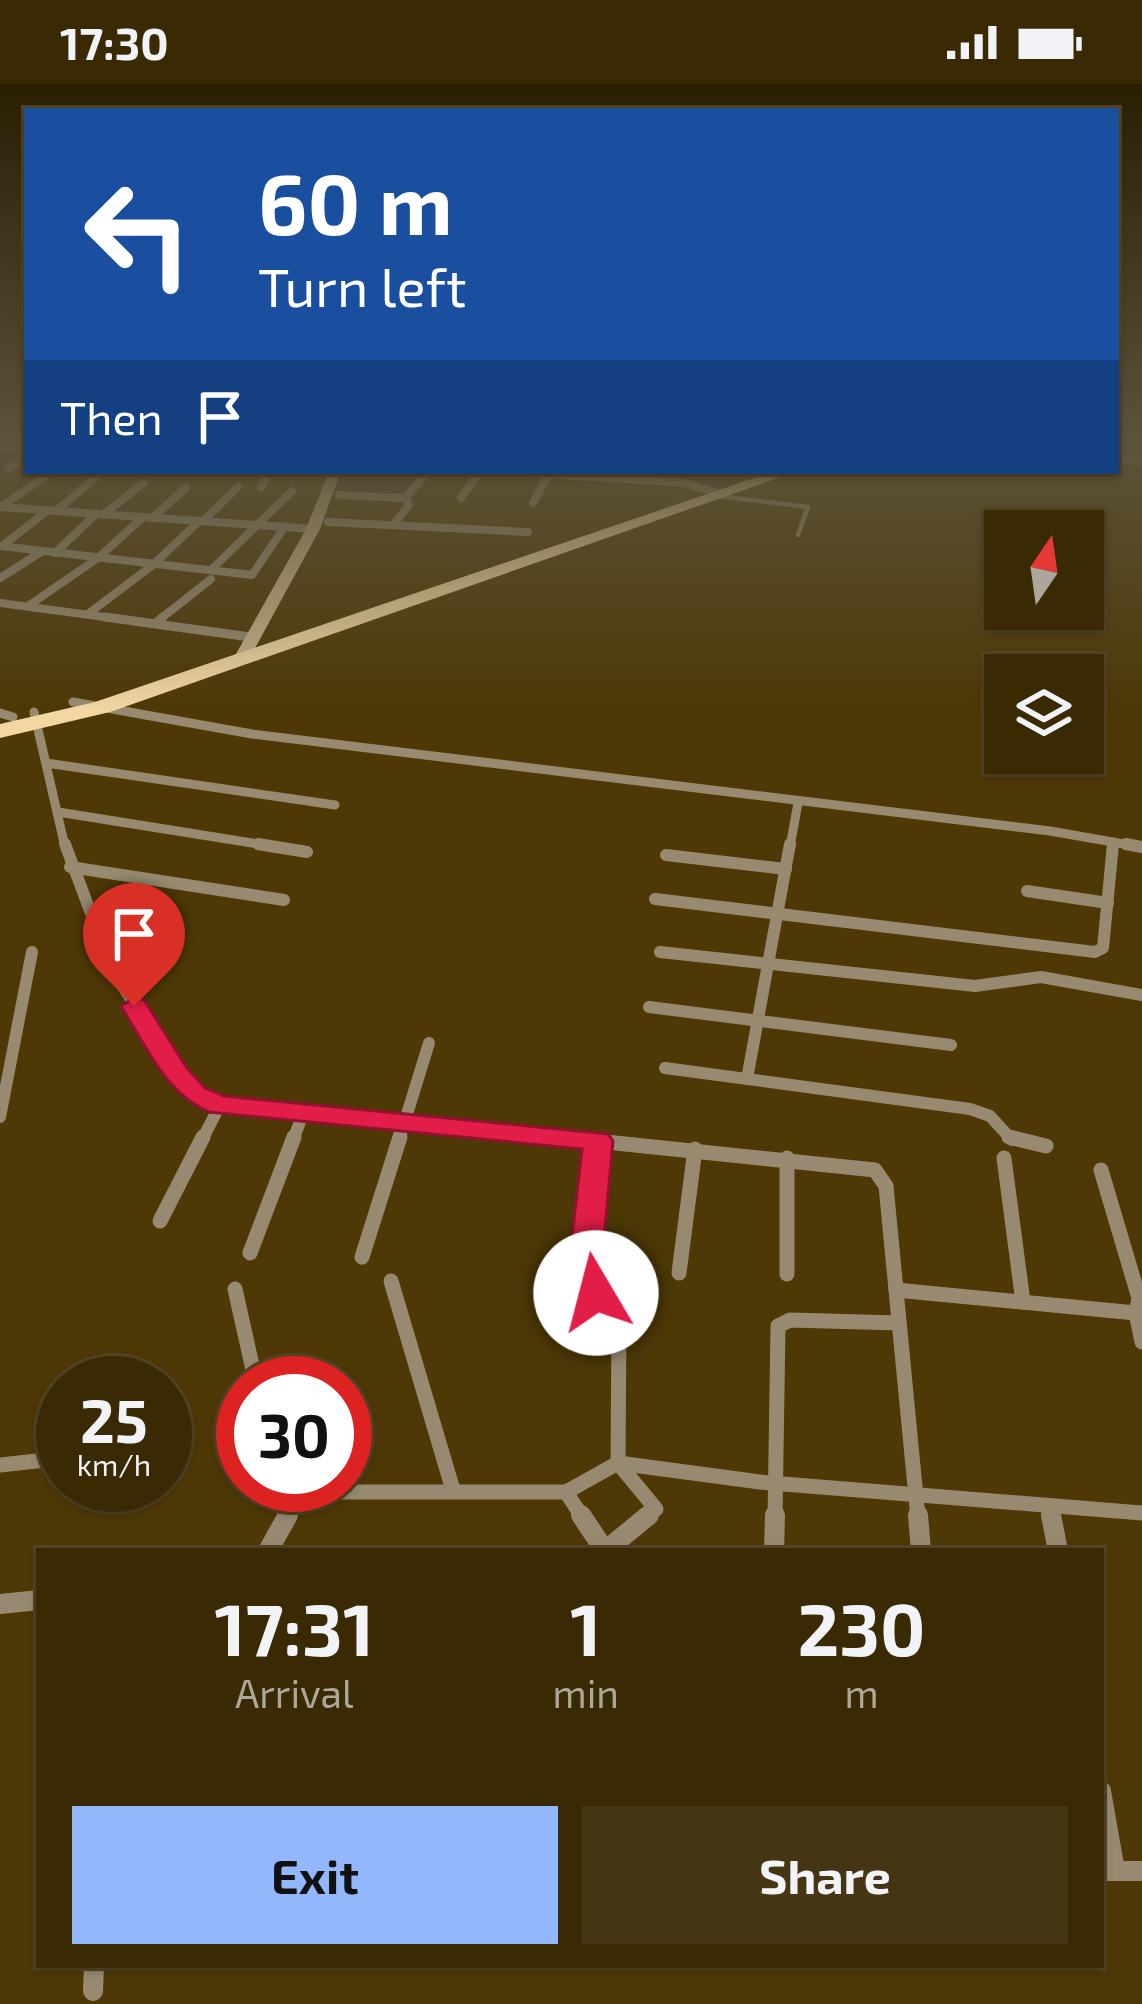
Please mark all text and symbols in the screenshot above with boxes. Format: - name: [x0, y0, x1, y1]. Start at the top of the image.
- text: 17:30: [60, 15, 169, 69]
- text: 60 m: [258, 151, 453, 252]
- icon: left: [60, 156, 216, 312]
- text: Turn left: [258, 253, 467, 318]
- icon: arrive: [187, 384, 253, 450]
- text: Then: [60, 390, 163, 444]
- north arrow: [984, 510, 1104, 630]
- map controls: [984, 510, 1104, 774]
- button: layers: [984, 654, 1104, 774]
- pin: [83, 883, 185, 1006]
- icon: arrive: [101, 901, 167, 967]
- position arrow: [533, 1230, 659, 1356]
- speed limit sign: 30: [216, 1356, 372, 1512]
- text: 25: [80, 1383, 148, 1455]
- text: km/h: [77, 1446, 151, 1482]
- text: 17:31: [214, 1584, 374, 1670]
- text: 1: [570, 1584, 601, 1670]
- text: 230: [797, 1584, 926, 1670]
- text: Arrival: [235, 1669, 354, 1716]
- text: min: [552, 1669, 619, 1716]
- text: m: [844, 1669, 879, 1716]
- button: Exit: [72, 1806, 558, 1944]
- button: Share: [582, 1806, 1068, 1944]

